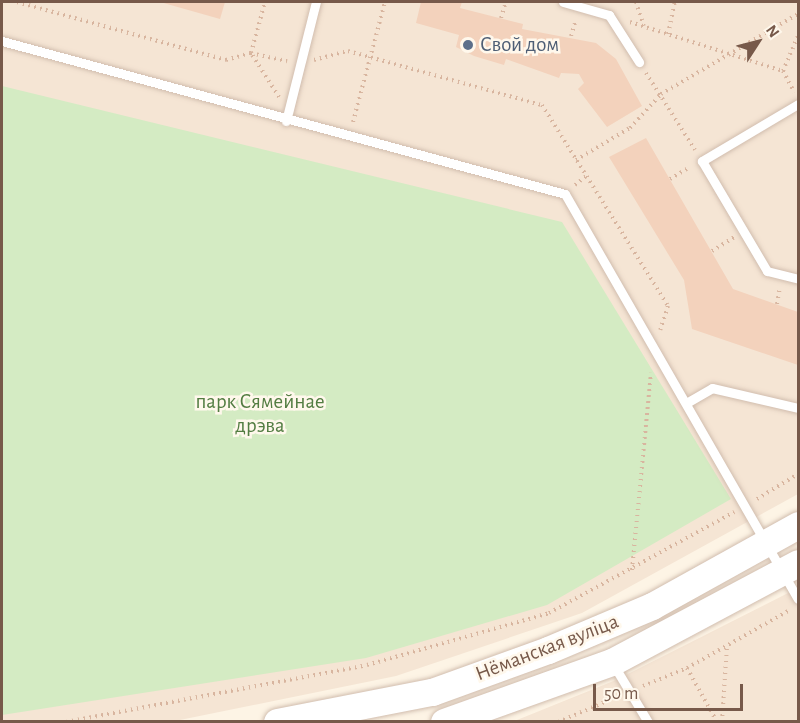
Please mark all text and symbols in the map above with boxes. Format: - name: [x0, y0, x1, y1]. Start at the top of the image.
- north arrow: [728, 12, 788, 72]
- text: N: [763, 22, 782, 41]
- place label: Свой дом: [480, 32, 559, 58]
- marker: Свой дом: [461, 38, 475, 52]
- park label: парк Сямейнае дрэва: [195, 389, 325, 439]
- street label: Нёманская вуліца: [472, 609, 622, 687]
- scale bar: [596, 672, 746, 710]
- text: 50 m: [604, 685, 638, 703]

